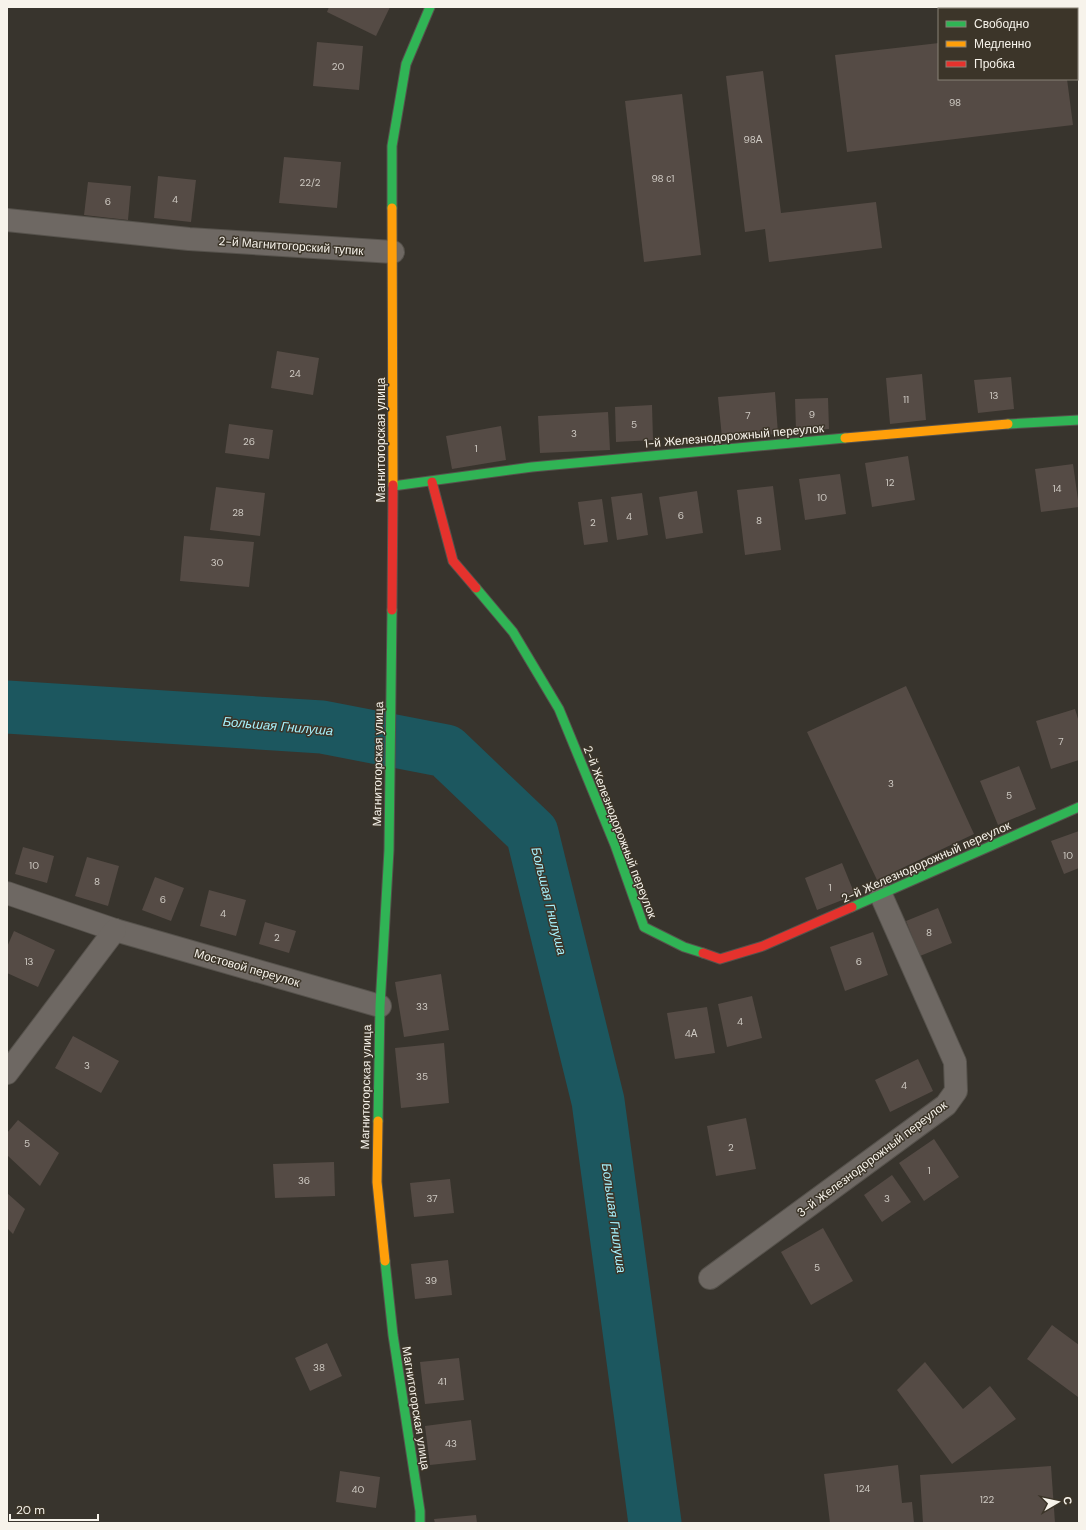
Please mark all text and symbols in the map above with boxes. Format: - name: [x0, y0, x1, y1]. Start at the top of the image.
- legend: [938, 8, 1078, 80]
- text: Свободно: [974, 16, 1029, 32]
- text: Медленно: [974, 36, 1031, 52]
- text: Пробка: [974, 56, 1015, 72]
- house number: 20: [332, 60, 344, 73]
- house number: 98: [949, 96, 961, 109]
- house number: 98А: [744, 133, 763, 146]
- house number: 98 с1: [652, 172, 674, 185]
- house number: 22/2: [299, 176, 321, 189]
- house number: 4: [172, 193, 178, 206]
- house number: 6: [105, 195, 111, 208]
- street label: 2-й Магнитогорский тупик: [218, 233, 365, 259]
- house number: 24: [289, 367, 301, 380]
- street label: Магнитогорская улица: [373, 377, 389, 502]
- house number: 13: [989, 389, 999, 402]
- house number: 11: [903, 393, 909, 406]
- house number: 9: [809, 408, 815, 421]
- house number: 7: [745, 409, 751, 422]
- house number: 5: [631, 418, 637, 431]
- street label: 1-й Железнодорожный переулок: [643, 420, 825, 452]
- house number: 3: [571, 427, 577, 440]
- house number: 26: [243, 435, 255, 448]
- house number: 1: [474, 442, 478, 455]
- house number: 12: [886, 476, 895, 489]
- house number: 14: [1052, 482, 1062, 495]
- house number: 10: [817, 491, 827, 504]
- house number: 28: [232, 506, 244, 519]
- house number: 6: [678, 509, 684, 522]
- house number: 4: [626, 510, 632, 523]
- house number: 8: [756, 514, 762, 527]
- house number: 2: [590, 516, 596, 529]
- house number: 30: [211, 556, 224, 569]
- street label: Магнитогорская улица: [369, 701, 387, 827]
- water label: Большая Гнилуша: [222, 713, 334, 739]
- house number: 7: [1058, 735, 1064, 748]
- street label: 2-й Железнодорожный переулок: [580, 743, 661, 921]
- house number: 3: [888, 777, 894, 790]
- house number: 5: [1006, 789, 1012, 802]
- street label: 2-й Железнодорожный переулок: [839, 817, 1014, 907]
- water label: Большая Гнилуша: [527, 845, 571, 957]
- house number: 10: [1063, 849, 1073, 862]
- house number: 10: [29, 859, 39, 872]
- house number: 8: [94, 875, 100, 888]
- house number: 1: [828, 881, 832, 894]
- house number: 6: [160, 893, 166, 906]
- house number: 4: [220, 907, 226, 920]
- house number: 8: [926, 926, 932, 939]
- house number: 2: [274, 931, 280, 944]
- street label: Мостовой переулок: [192, 945, 302, 991]
- house number: 13: [24, 955, 34, 968]
- house number: 6: [856, 955, 862, 968]
- house number: 33: [416, 1000, 428, 1013]
- house number: 4: [737, 1015, 743, 1028]
- street label: Магнитогорская улица: [357, 1024, 375, 1150]
- house number: 4А: [685, 1027, 698, 1040]
- house number: 3: [84, 1059, 90, 1072]
- house number: 35: [416, 1070, 428, 1083]
- house number: 4: [901, 1079, 907, 1092]
- street label: 3-й Железнодорожный переулок: [794, 1098, 950, 1220]
- house number: 5: [24, 1137, 30, 1150]
- house number: 2: [728, 1141, 734, 1154]
- water label: Большая Гнилуша: [598, 1162, 630, 1274]
- house number: 1: [927, 1164, 931, 1177]
- house number: 36: [298, 1174, 310, 1187]
- house number: 37: [426, 1192, 438, 1205]
- house number: 3: [884, 1192, 890, 1204]
- house number: 5: [814, 1261, 820, 1274]
- house number: 39: [425, 1274, 437, 1287]
- street label: Магнитогорская улица: [398, 1345, 434, 1471]
- house number: 38: [313, 1361, 325, 1374]
- house number: 41: [437, 1375, 447, 1388]
- house number: 43: [445, 1437, 457, 1450]
- house number: 124: [856, 1482, 870, 1495]
- north arrow: [1038, 1482, 1078, 1522]
- house number: 40: [352, 1483, 365, 1496]
- house number: 122: [980, 1493, 995, 1506]
- text: С: [1060, 1495, 1075, 1506]
- scale bar: [10, 1496, 98, 1522]
- text: 20 m: [16, 1502, 45, 1518]

